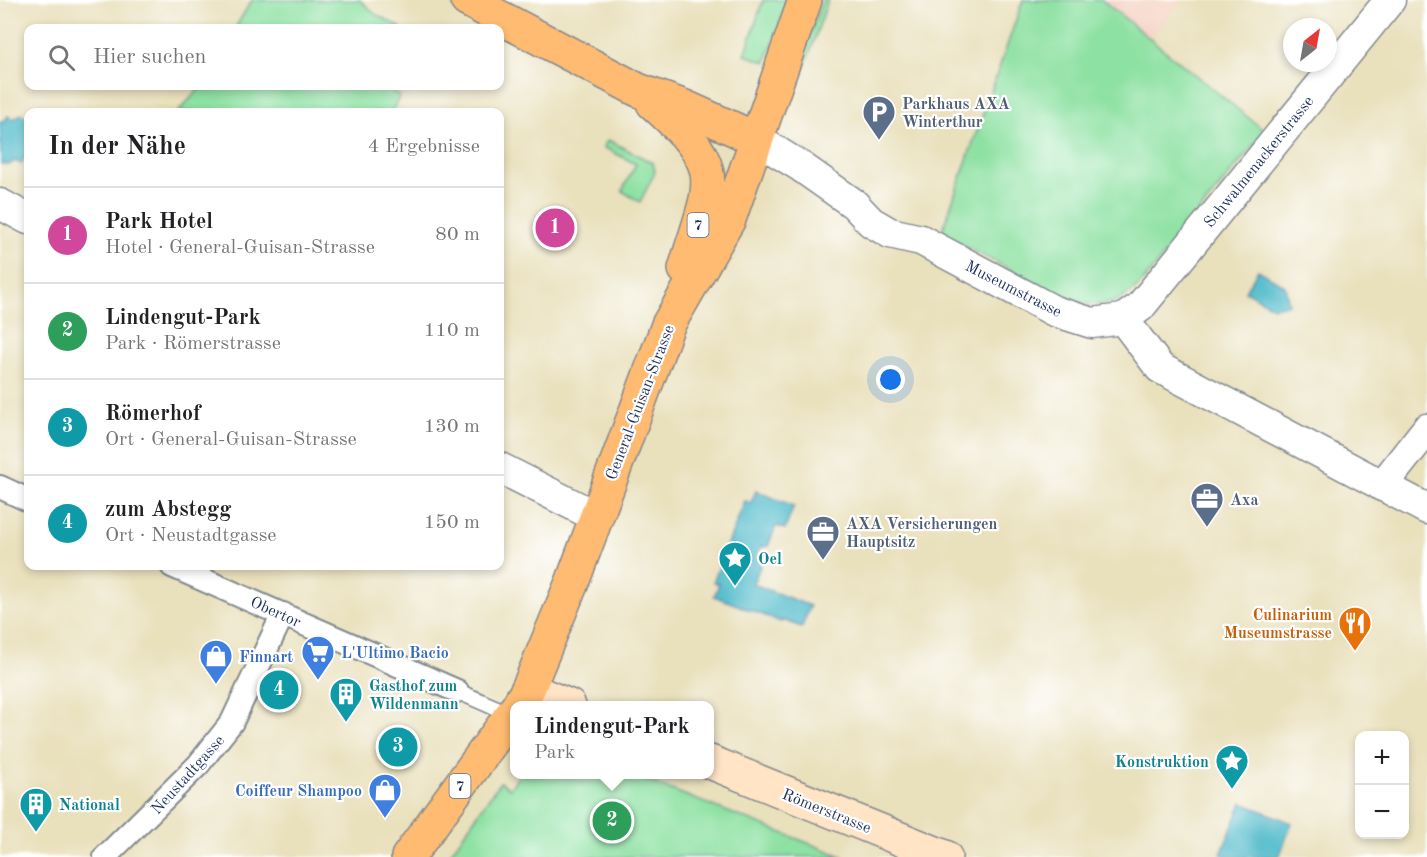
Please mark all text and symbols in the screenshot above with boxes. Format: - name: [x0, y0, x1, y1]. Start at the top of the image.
- north arrow: [1283, 18, 1337, 72]
- search box: [24, 24, 504, 90]
- icon: search: [45, 41, 78, 74]
- text: Hier suchen: [93, 46, 206, 68]
- parking icon: Parkhaus AXA Winterthur: [861, 94, 897, 141]
- street label: Schwalmenackerstrasse: [1202, 94, 1317, 231]
- place label: Parkhaus AXA Winterthur: [902, 97, 1010, 131]
- text: In der Nähe: [48, 134, 186, 160]
- text: 4 Ergebnisse: [368, 137, 480, 157]
- pin: 1: [536, 206, 574, 250]
- text: Park Hotel: [105, 211, 213, 233]
- road number: 7: [688, 213, 708, 237]
- text: 1: [62, 225, 73, 245]
- text: 80 m: [435, 225, 480, 245]
- text: Hotel · General-Guisan-Strasse: [105, 238, 375, 258]
- street label: Museumstrasse: [962, 259, 1064, 321]
- text: Lindengut-Park: [105, 307, 261, 329]
- text: 2: [62, 321, 73, 341]
- text: 110 m: [424, 321, 480, 341]
- street label: General-Guisan-Strasse: [604, 323, 678, 482]
- text: Park · Römerstrasse: [105, 334, 281, 354]
- your location: [876, 365, 905, 394]
- text: Römerhof: [105, 403, 201, 425]
- text: 3: [62, 417, 73, 437]
- text: 130 m: [424, 417, 480, 437]
- text: Ort · General-Guisan-Strasse: [105, 430, 357, 450]
- office icon: Axa: [1189, 481, 1225, 528]
- place label: Axa: [1230, 493, 1259, 509]
- text: zum Abstegg: [105, 499, 231, 521]
- text: 4: [62, 513, 73, 533]
- text: 150 m: [424, 513, 480, 533]
- office icon: AXA Versicherungen Hauptsitz: [805, 514, 841, 561]
- place label: AXA Versicherungen Hauptsitz: [846, 517, 998, 551]
- text: Ort · Neustadtgasse: [105, 526, 277, 546]
- place icon: Oel: [717, 540, 753, 587]
- place label: Oel: [758, 552, 782, 568]
- street label: Obertor: [248, 595, 303, 631]
- restaurant icon: Culinarium Museumstrasse: [1337, 605, 1373, 652]
- place label: Culinarium Museumstrasse: [1224, 608, 1332, 642]
- supermarket icon: L'Ultimo Bacio: [300, 634, 336, 681]
- shop icon: Finnart: [198, 638, 234, 685]
- place label: L'Ultimo Bacio: [341, 646, 449, 662]
- place label: Finnart: [239, 650, 293, 666]
- pin: 4: [260, 668, 298, 712]
- building icon: Gasthof zum Wildenmann: [328, 676, 364, 723]
- place label: Gasthof zum Wildenmann: [369, 679, 459, 713]
- popup: [510, 701, 714, 779]
- text: Lindengut-Park: [534, 716, 690, 738]
- pin: 3: [378, 724, 418, 770]
- map controls: [1355, 731, 1409, 839]
- button: +: [1355, 731, 1409, 785]
- street label: Neustadtgasse: [149, 733, 228, 818]
- text: Park: [534, 743, 575, 763]
- place icon: Konstruktion: [1214, 743, 1250, 790]
- place label: Konstruktion: [1115, 755, 1209, 771]
- shop icon: Coiffeur Shampoo: [367, 772, 403, 819]
- road number: 7: [450, 774, 470, 798]
- place label: Coiffeur Shampoo: [235, 784, 362, 800]
- button: −: [1355, 785, 1409, 839]
- building icon: National: [18, 786, 54, 833]
- street label: Römerstrasse: [780, 787, 873, 837]
- place label: National: [59, 798, 120, 814]
- pin: 2: [592, 798, 632, 844]

